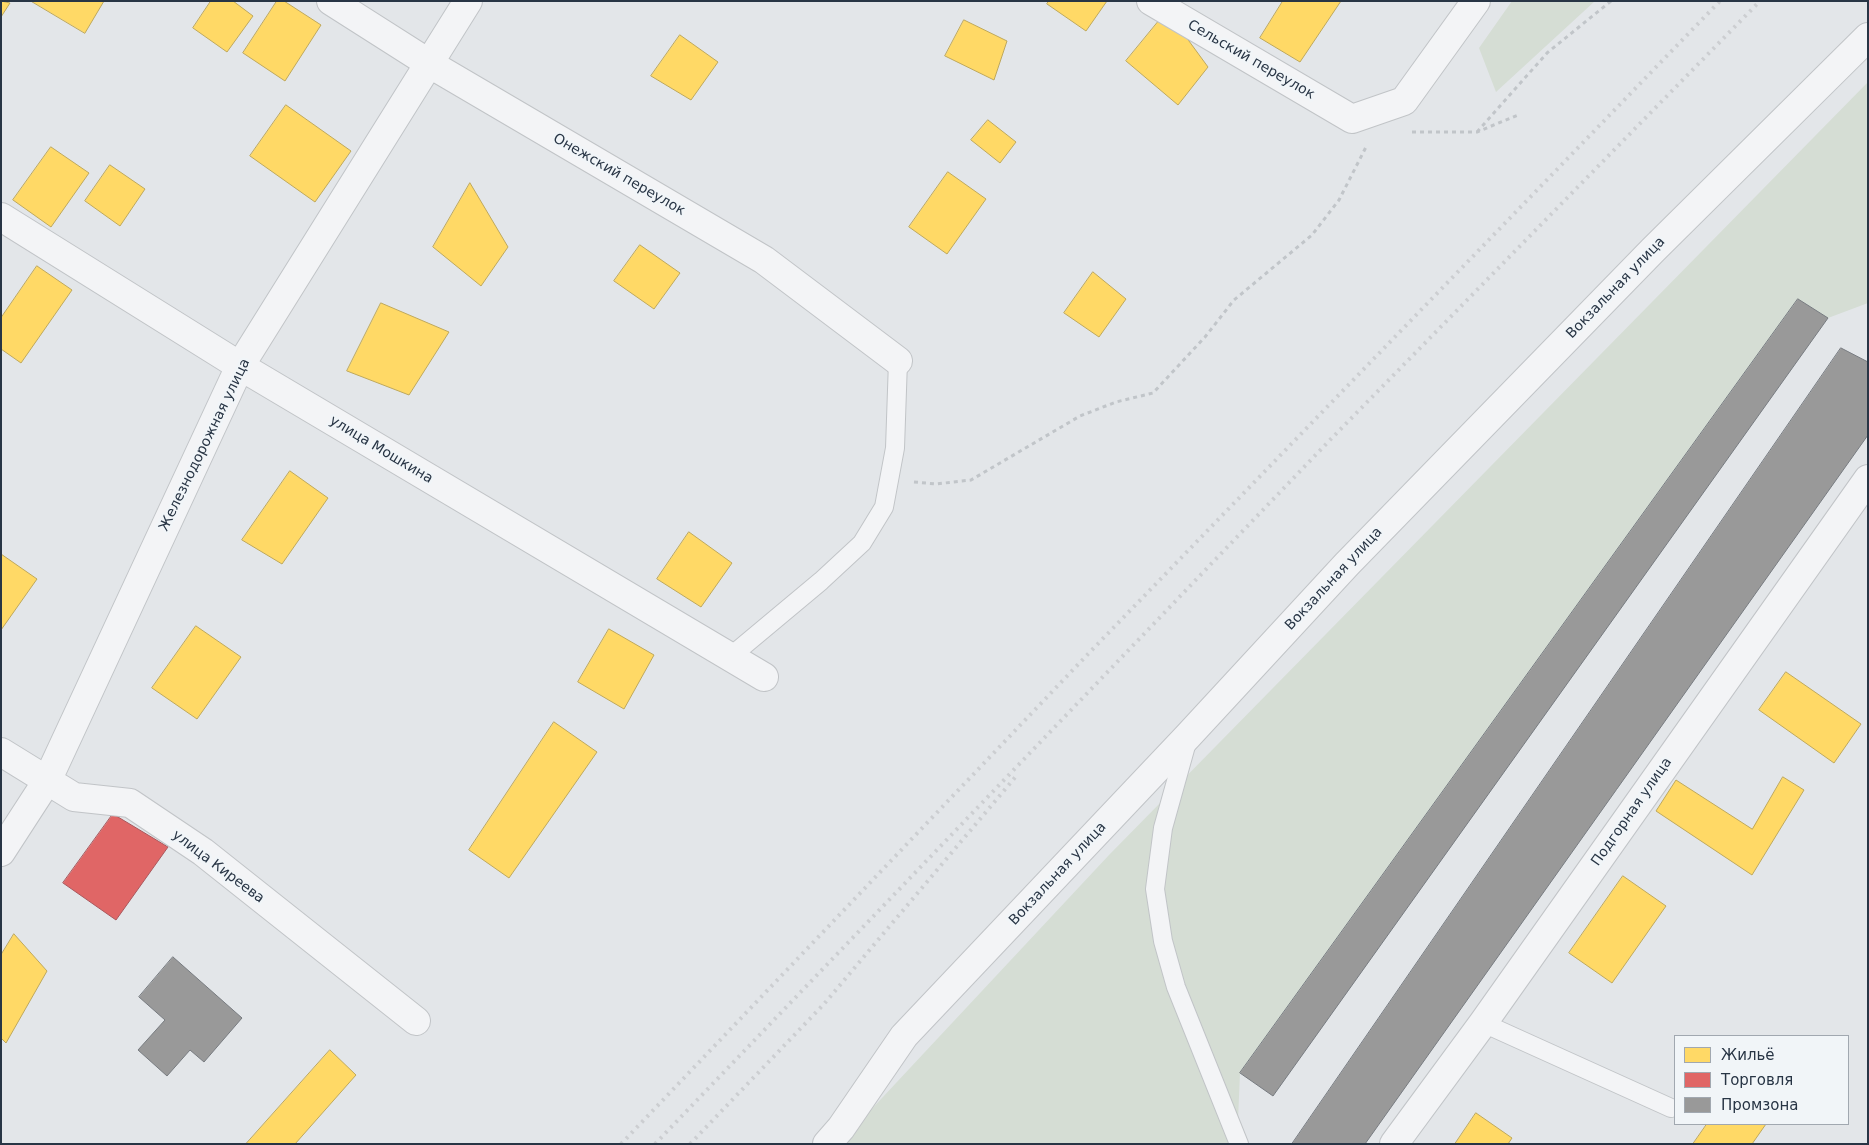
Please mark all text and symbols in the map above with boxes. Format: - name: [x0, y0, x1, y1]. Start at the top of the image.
- street label: Сельский переулок: [1184, 17, 1318, 103]
- street label: Онежский переулок: [550, 130, 688, 220]
- street label: Вокзальная улица: [1563, 234, 1669, 342]
- street label: Железнодорожная улица: [156, 356, 254, 534]
- street label: улица Мошкина: [326, 413, 436, 487]
- street label: Вокзальная улица: [1282, 524, 1386, 634]
- street label: Подгорная улица: [1588, 755, 1676, 869]
- street label: Вокзальная улица: [1006, 819, 1110, 929]
- street label: улица Киреева: [169, 827, 267, 907]
- legend: [1674, 1035, 1849, 1125]
- text: Жильё: [1721, 1046, 1775, 1064]
- text: Торговля: [1721, 1071, 1793, 1089]
- text: Промзона: [1721, 1096, 1798, 1114]

